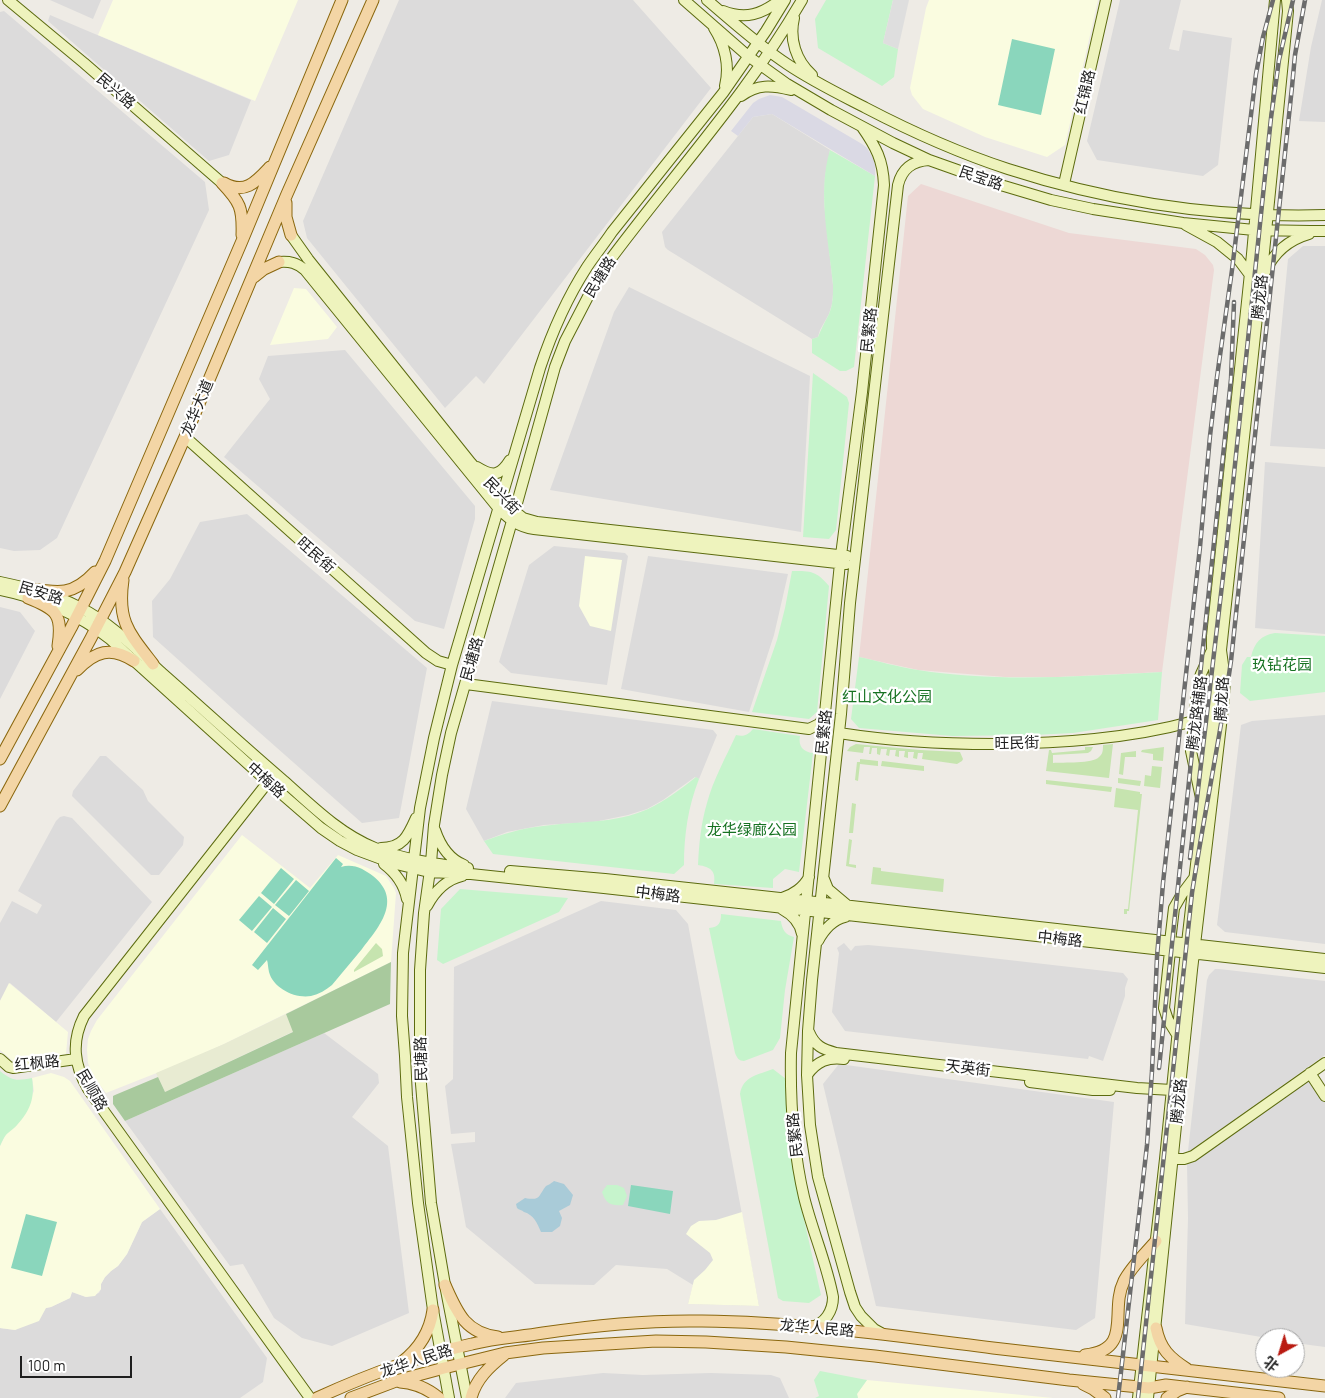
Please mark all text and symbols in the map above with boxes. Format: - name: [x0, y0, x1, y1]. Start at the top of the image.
- street label: 红锦路: [1071, 68, 1099, 116]
- street label: 民兴路: [93, 69, 139, 113]
- street label: 民宝路: [957, 162, 1005, 194]
- street label: 民塘路: [580, 253, 620, 301]
- street label: 腾龙路: [1249, 274, 1271, 320]
- street label: 民繁路: [858, 307, 880, 353]
- street label: 龙华大道: [177, 377, 217, 439]
- street label: 民兴街: [480, 474, 524, 518]
- street label: 旺民街: [293, 533, 339, 577]
- street label: 民安路: [17, 578, 65, 608]
- street label: 民塘路: [457, 635, 487, 683]
- park label: 玖钻花园: [1252, 656, 1312, 674]
- street label: 腾龙路辅路: [1183, 675, 1211, 751]
- street label: 腾龙路: [1212, 676, 1232, 722]
- park label: 红山文化公园: [842, 688, 932, 706]
- street label: 民繁路: [813, 709, 835, 755]
- street label: 旺民街: [994, 734, 1040, 752]
- street label: 中梅路: [243, 758, 289, 802]
- park label: 龙华绿廊公园: [707, 821, 797, 839]
- street label: 中梅路: [635, 882, 681, 906]
- street label: 中梅路: [1037, 928, 1083, 950]
- street label: 民塘路: [412, 1036, 430, 1082]
- street label: 红枫路: [14, 1052, 60, 1074]
- street label: 天英街: [945, 1056, 991, 1080]
- street label: 民顺路: [73, 1066, 111, 1114]
- street label: 腾龙路: [1168, 1078, 1190, 1124]
- street label: 民繁路: [784, 1112, 806, 1158]
- street label: 龙华人民路: [779, 1316, 855, 1340]
- north arrow: [1255, 1328, 1305, 1378]
- street label: 龙华人民路: [378, 1341, 454, 1381]
- scale bar: [22, 1346, 135, 1378]
- text: 北: [1260, 1353, 1282, 1375]
- text: 100 m: [28, 1356, 66, 1374]

